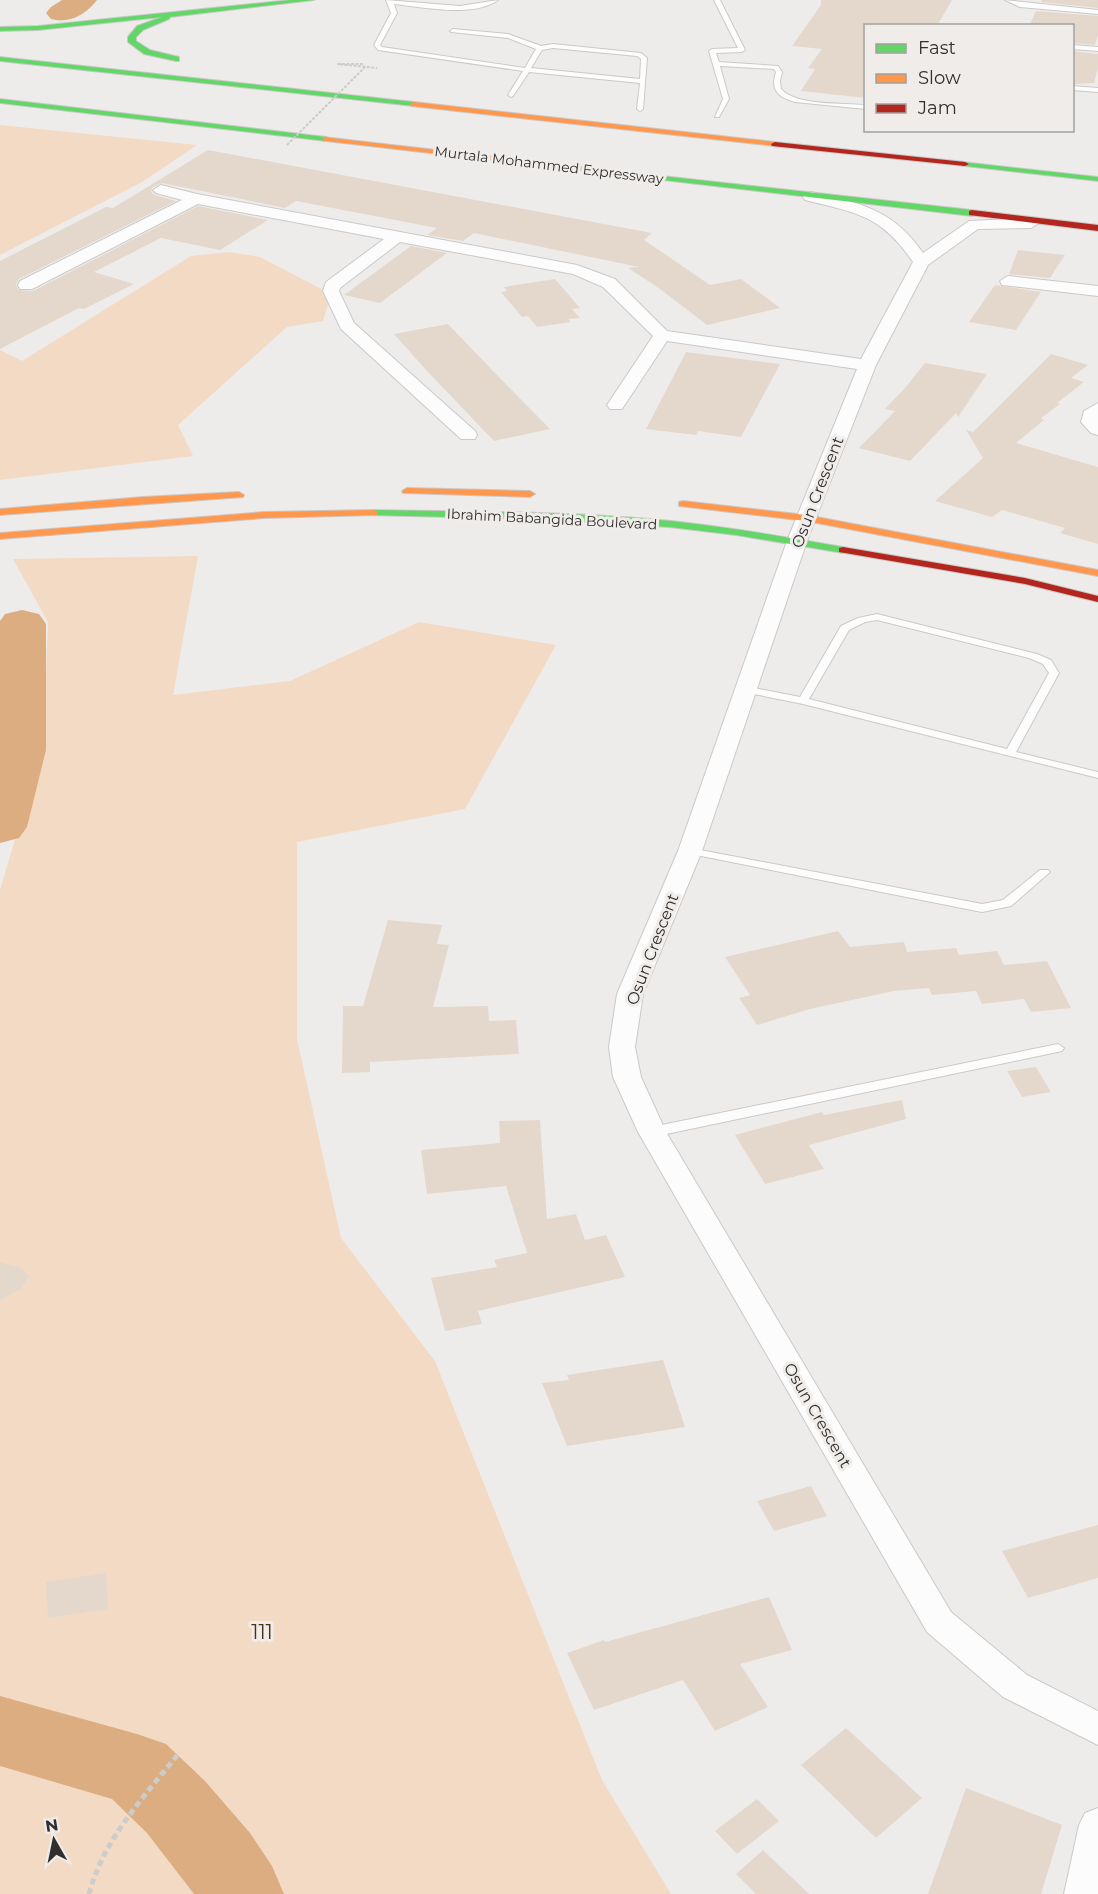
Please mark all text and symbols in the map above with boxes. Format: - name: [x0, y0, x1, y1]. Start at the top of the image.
- legend: [864, 24, 1074, 132]
- text: Fast: [918, 37, 956, 59]
- text: Slow: [918, 67, 961, 89]
- text: Jam: [917, 97, 957, 119]
- street label: Murtala Mohammed Expressway: [434, 142, 665, 188]
- street label: Osun Crescent: [787, 433, 848, 551]
- street label: Ibrahim Babangida Boulevard: [446, 504, 658, 534]
- street label: Osun Crescent: [622, 890, 683, 1008]
- street label: Osun Crescent: [780, 1359, 856, 1471]
- park label: 111: [251, 1620, 273, 1644]
- north arrow: [24, 1810, 84, 1870]
- text: N: [44, 1815, 60, 1836]

